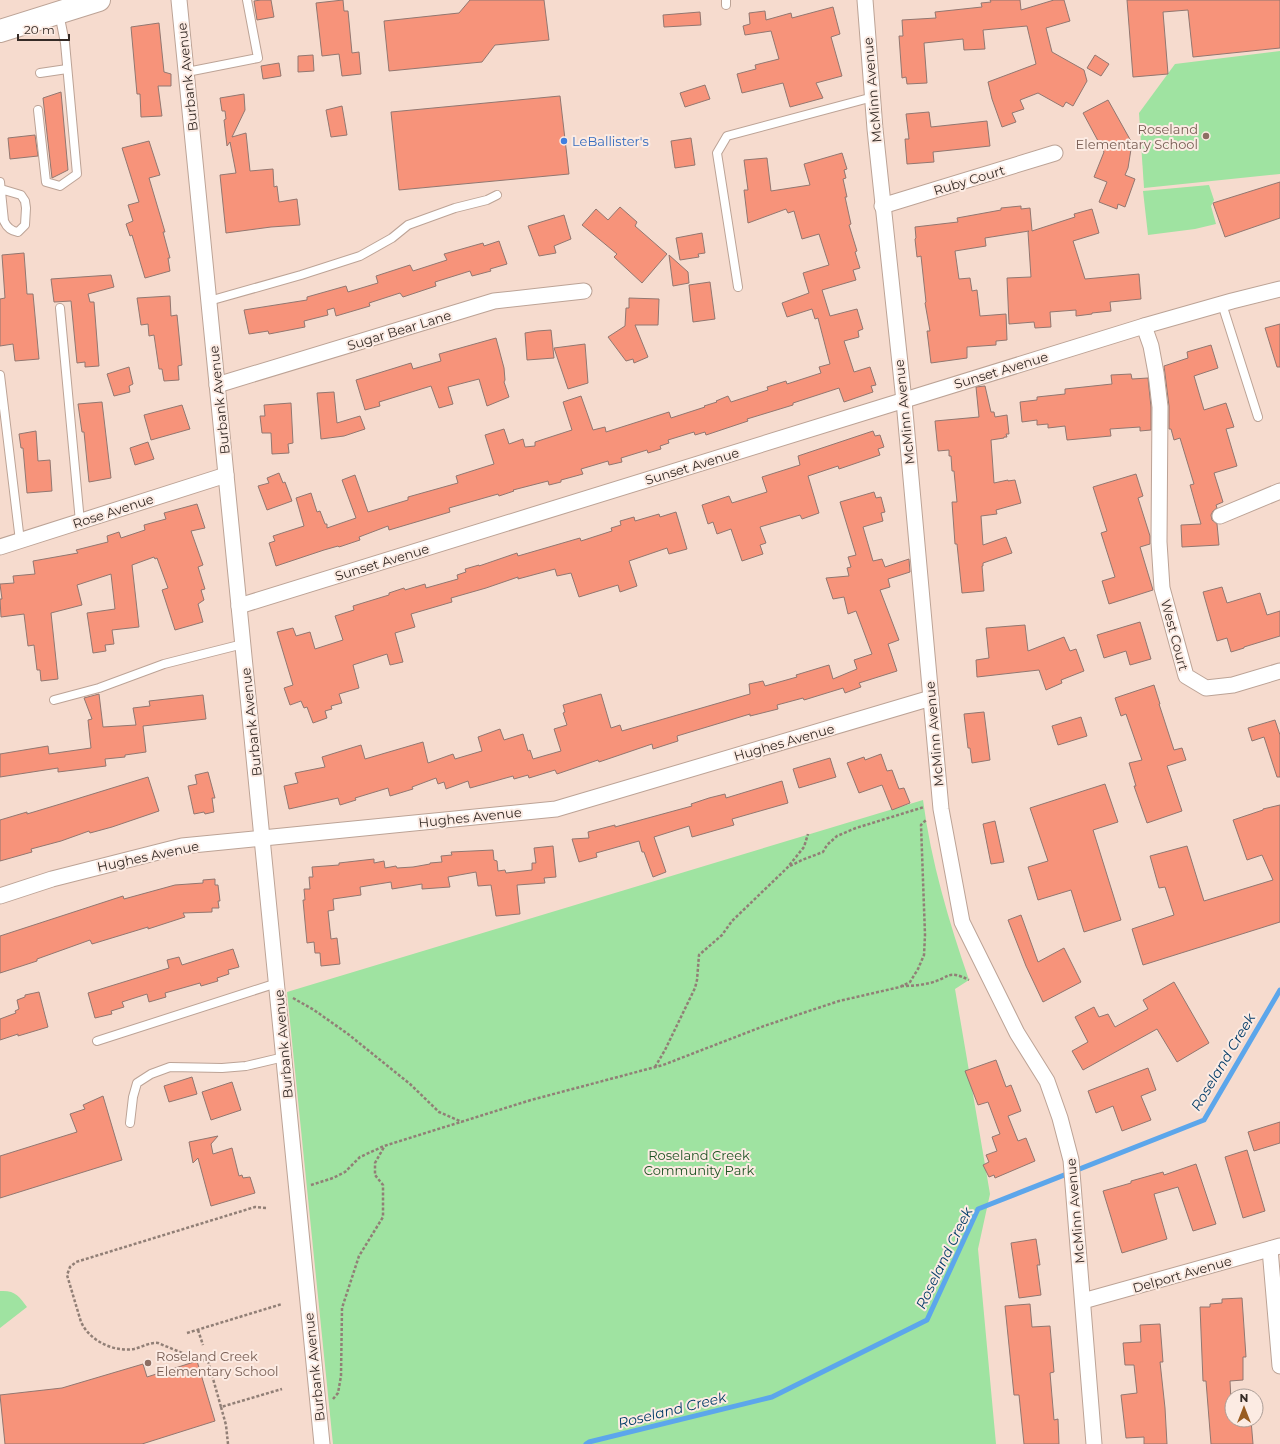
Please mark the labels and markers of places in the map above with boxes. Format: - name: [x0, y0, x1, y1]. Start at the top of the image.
- place label: Roseland Elementary School: [1075, 121, 1198, 152]
- marker: Roseland Elementary School: [1201, 131, 1211, 141]
- place label: LeBallister's: [572, 133, 649, 149]
- marker: LeBallister's: [559, 136, 569, 146]
- place label: Roseland Creek Elementary School: [156, 1348, 279, 1379]
- marker: Roseland Creek Elementary School: [143, 1358, 153, 1368]

